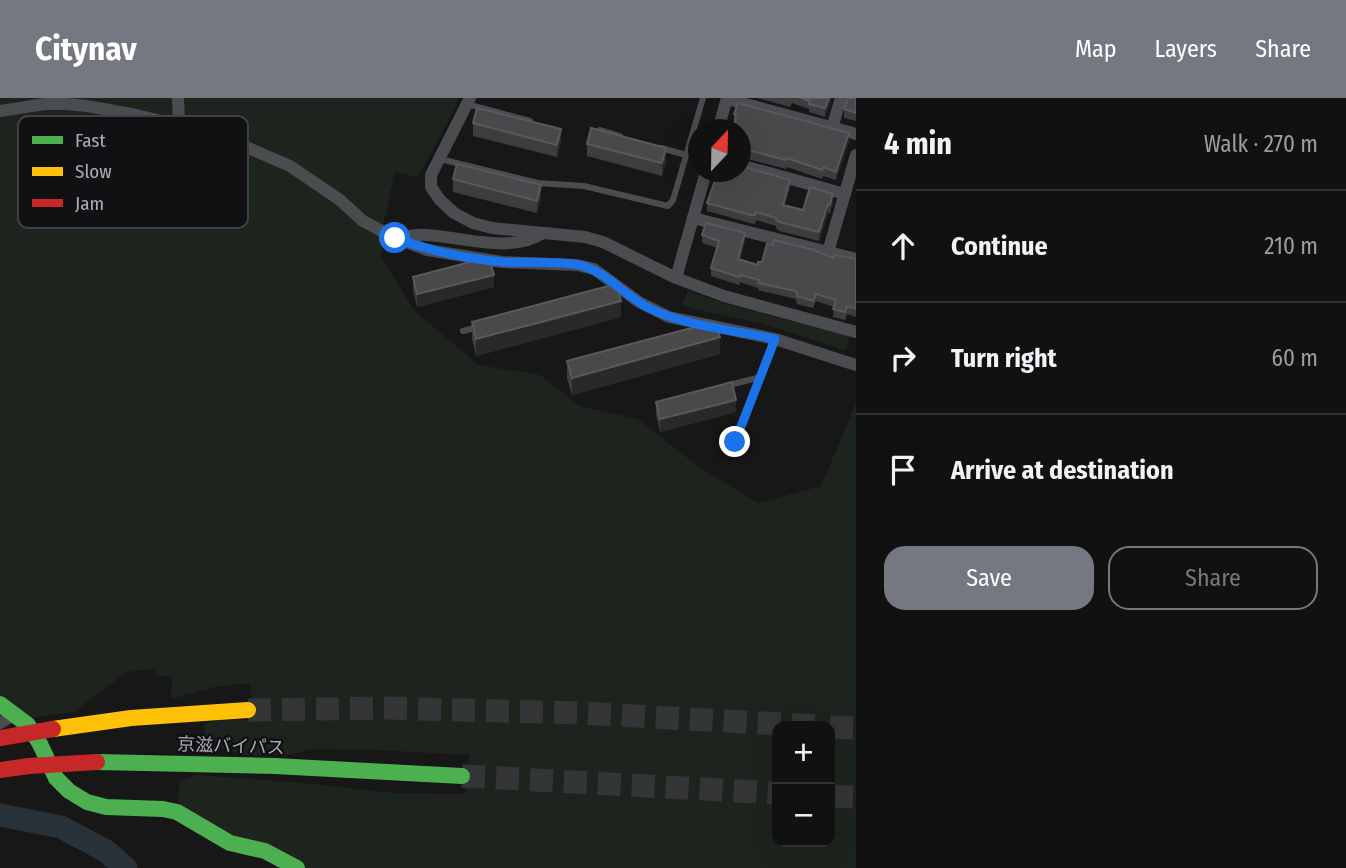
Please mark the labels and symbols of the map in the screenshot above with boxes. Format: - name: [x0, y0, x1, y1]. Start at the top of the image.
- legend: [18, 116, 248, 228]
- north arrow: [688, 119, 751, 182]
- text: Fast: [75, 129, 106, 152]
- text: Slow: [75, 160, 112, 183]
- text: Jam: [75, 192, 104, 215]
- route start: [379, 222, 410, 253]
- route end: [719, 426, 750, 457]
- street label: 京滋バイパス: [177, 733, 285, 759]

